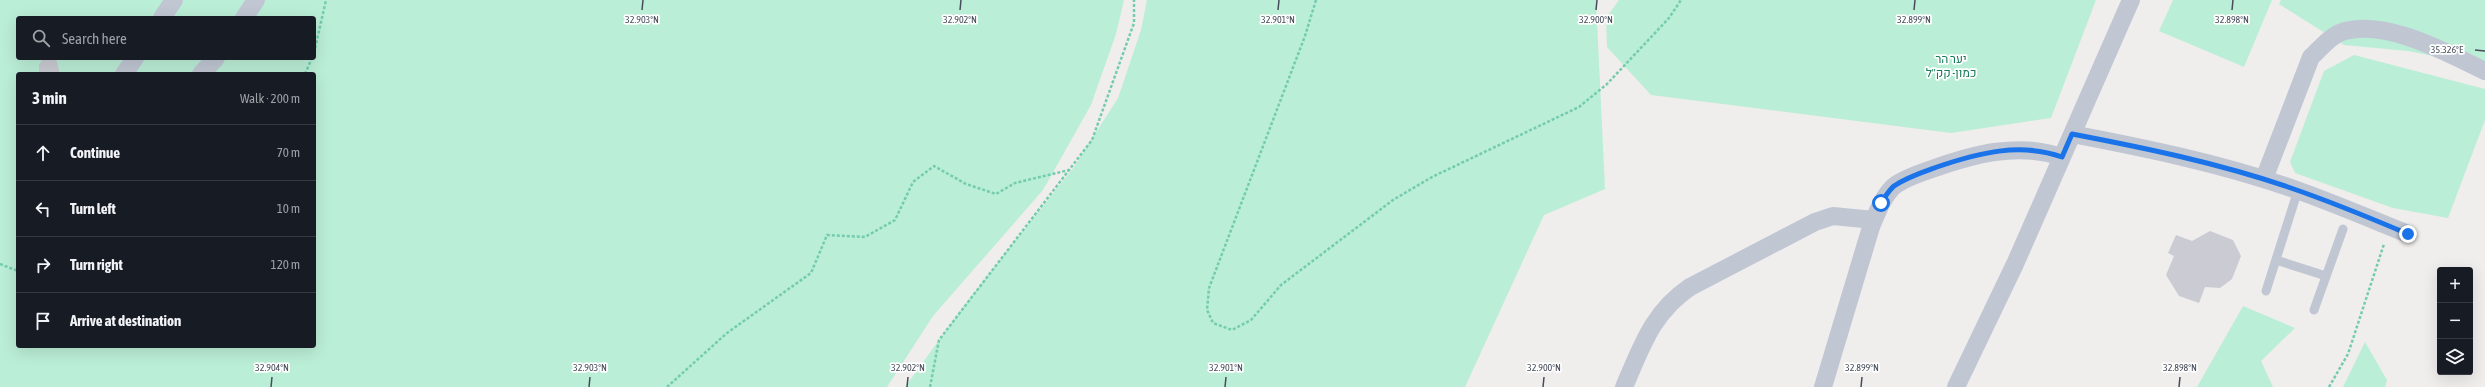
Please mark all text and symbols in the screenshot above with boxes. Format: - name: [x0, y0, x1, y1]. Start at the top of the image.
- text: 32.903°N: [625, 14, 659, 25]
- text: 32.902°N: [943, 14, 977, 25]
- text: 32.901°N: [1261, 14, 1295, 25]
- text: 32.900°N: [1579, 14, 1613, 25]
- text: 32.899°N: [1897, 14, 1931, 25]
- text: 32.898°N: [2215, 14, 2249, 25]
- search box: [16, 16, 316, 60]
- icon: search: [30, 27, 52, 49]
- text: Search here: [62, 30, 127, 47]
- text: 35.326°E: [2431, 44, 2464, 55]
- park label: יער הר כמון- קק"ל: [1926, 52, 1976, 80]
- text: 3 min: [32, 88, 67, 108]
- text: Walk · 200 m: [240, 91, 300, 106]
- icon: ahead: [32, 142, 54, 164]
- text: Continue: [70, 144, 120, 161]
- text: 70 m: [277, 145, 300, 160]
- route start: [1872, 194, 1890, 212]
- icon: left: [32, 198, 54, 220]
- text: Turn left: [70, 200, 116, 217]
- text: 10 m: [277, 201, 300, 216]
- route end: [2399, 225, 2417, 243]
- icon: right: [32, 254, 54, 276]
- text: Turn right: [70, 256, 123, 273]
- text: 120 m: [271, 257, 300, 272]
- map controls: [2437, 267, 2473, 375]
- button: +: [2437, 267, 2473, 303]
- button: −: [2437, 303, 2473, 339]
- icon: arrive: [32, 310, 54, 332]
- text: Arrive at destination: [70, 312, 181, 329]
- button: layers: [2437, 339, 2473, 375]
- text: 32.904°N: [255, 362, 289, 373]
- text: 32.903°N: [573, 362, 607, 373]
- text: 32.902°N: [891, 362, 925, 373]
- text: 32.901°N: [1209, 362, 1243, 373]
- text: 32.900°N: [1527, 362, 1561, 373]
- text: 32.899°N: [1845, 362, 1879, 373]
- text: 32.898°N: [2163, 362, 2197, 373]

